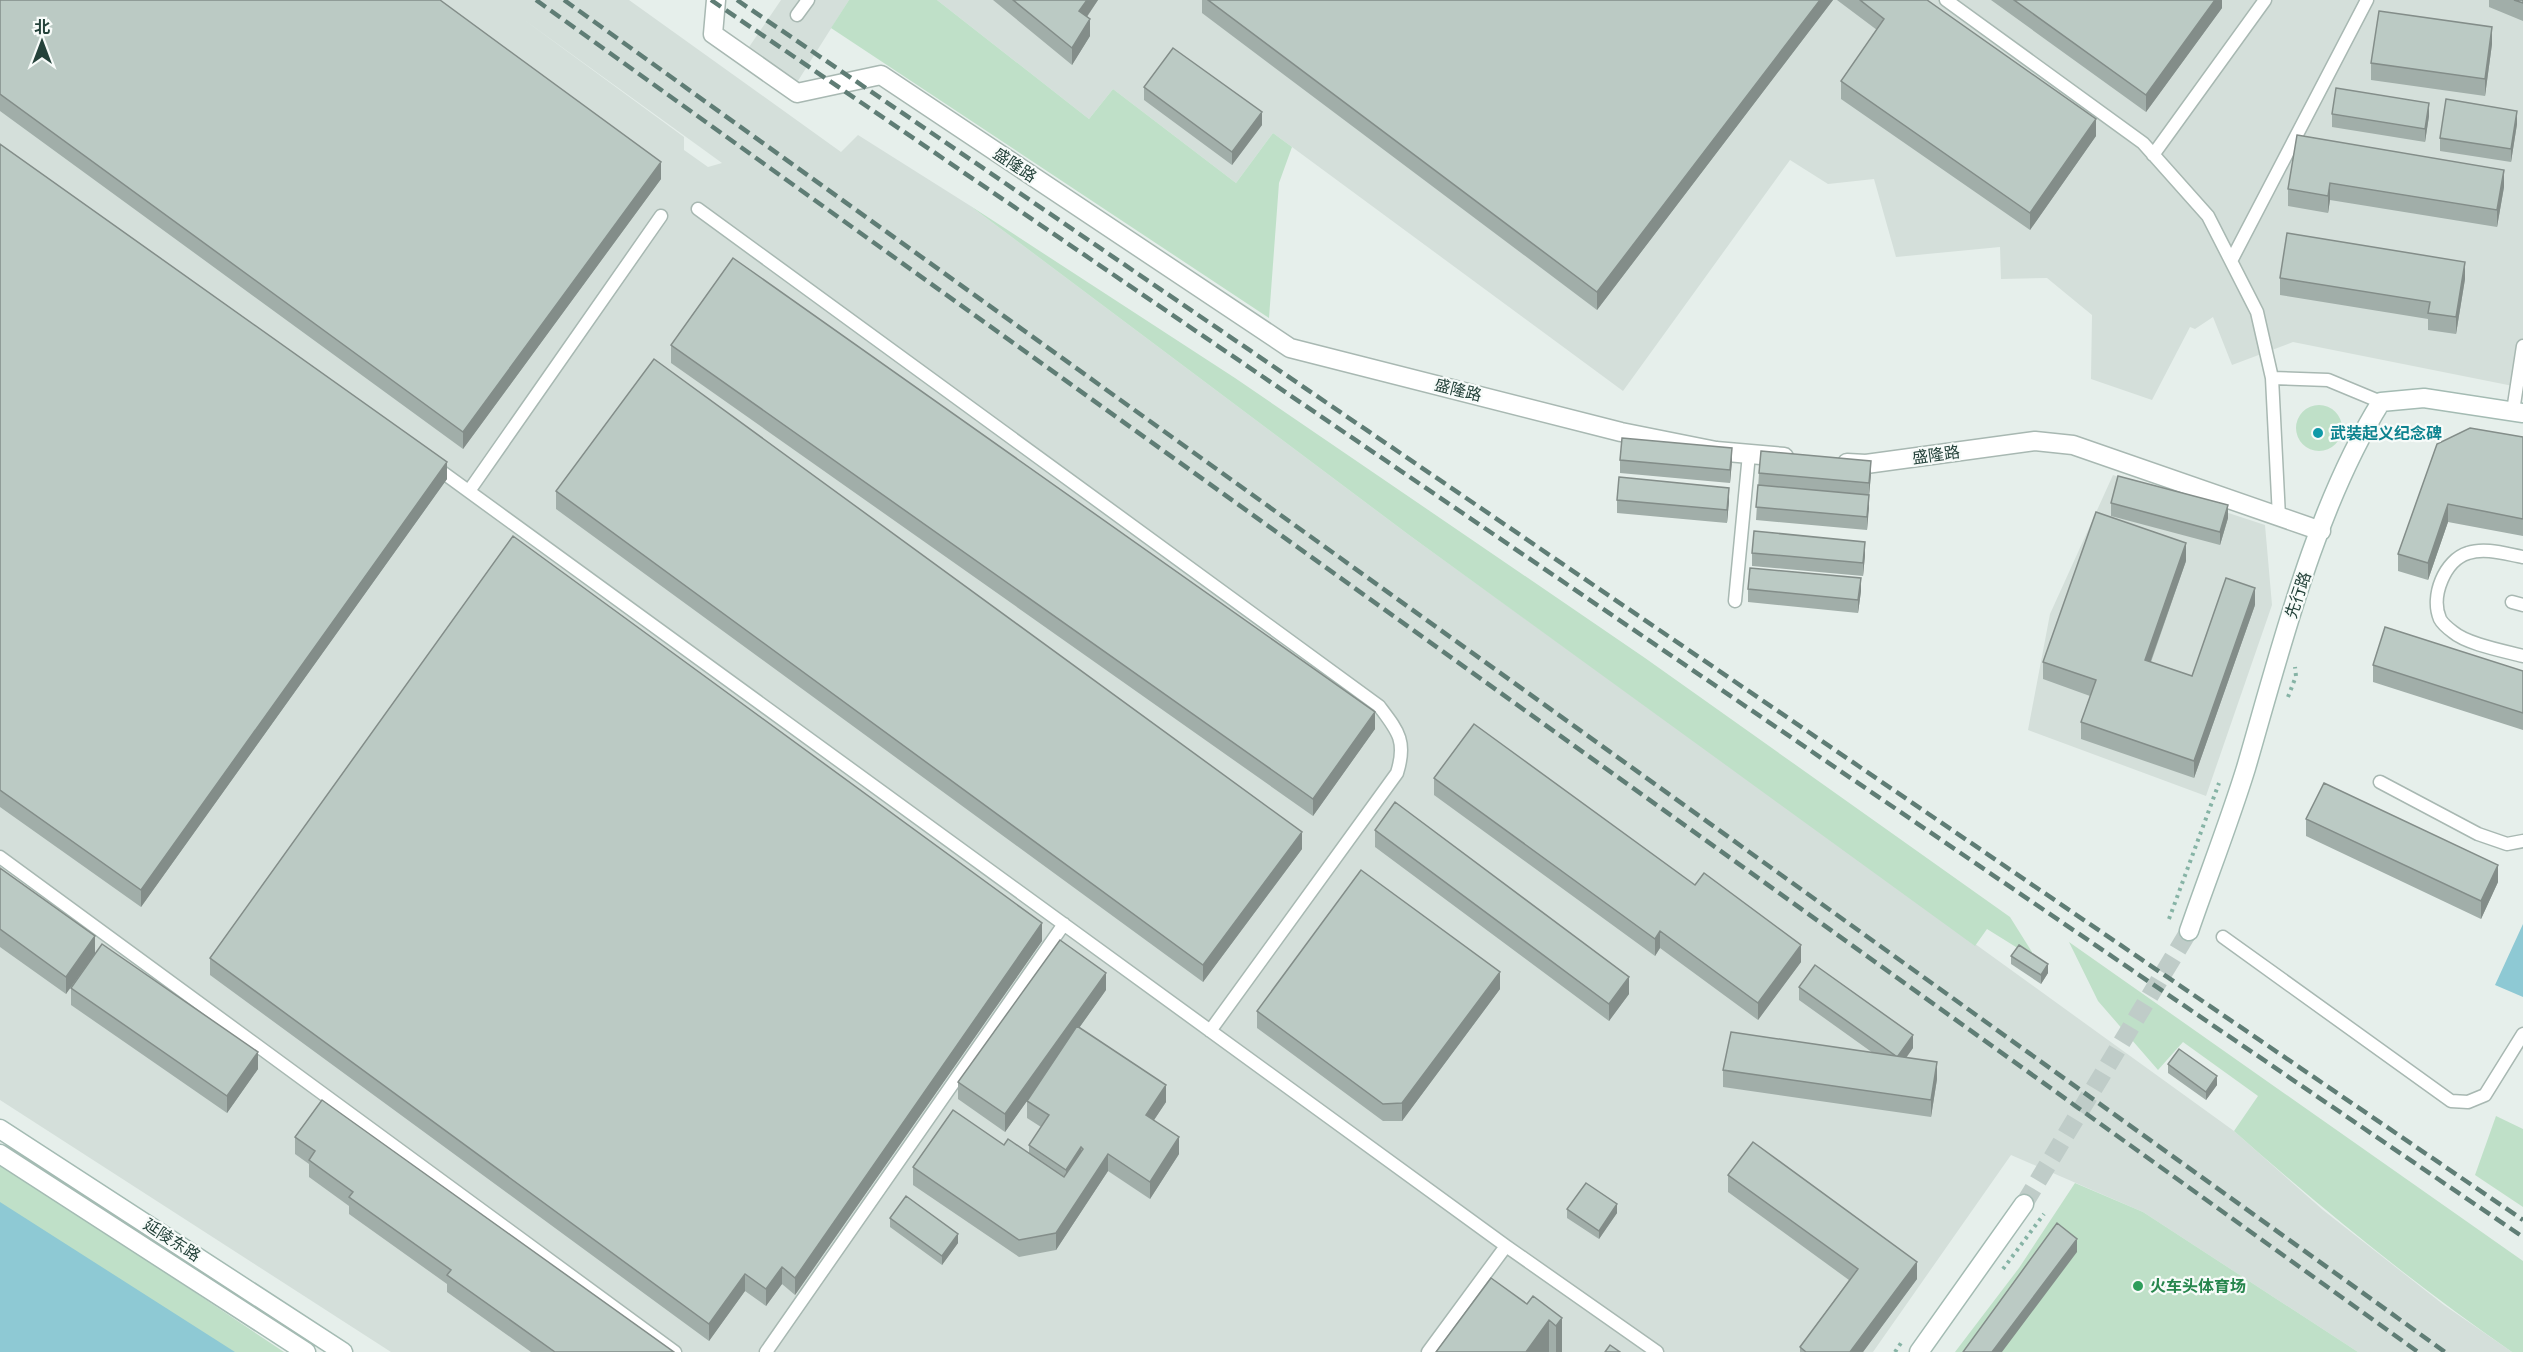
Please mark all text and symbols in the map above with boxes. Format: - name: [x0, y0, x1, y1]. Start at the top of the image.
- north arrow: [12, 12, 72, 72]
- text: 北: [34, 18, 50, 37]
- street label: 盛隆路: [990, 144, 1040, 186]
- street label: 盛隆路: [1432, 375, 1484, 405]
- place label: 武装起义纪念碑: [2330, 424, 2442, 443]
- marker: 武装起义纪念碑: [2311, 426, 2325, 440]
- street label: 盛隆路: [1911, 442, 1961, 468]
- street label: 先行路: [2281, 569, 2315, 621]
- street label: 延陵东路: [140, 1215, 204, 1265]
- place label: 火车头体育场: [2150, 1277, 2246, 1296]
- marker: 火车头体育场: [2131, 1279, 2145, 1293]

